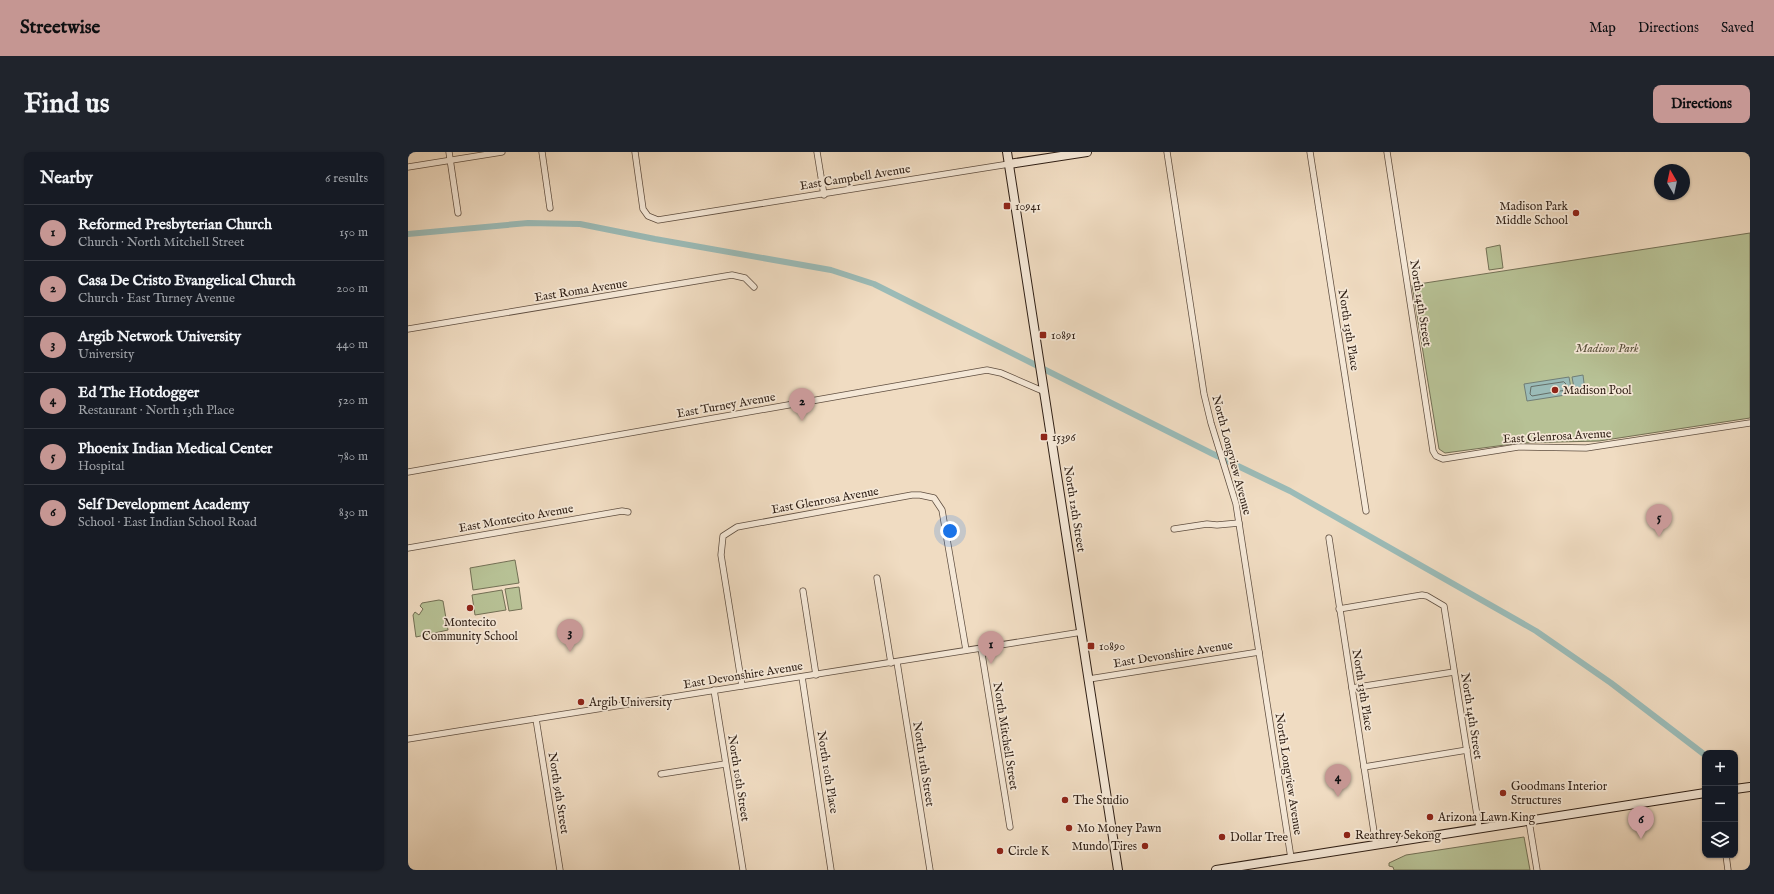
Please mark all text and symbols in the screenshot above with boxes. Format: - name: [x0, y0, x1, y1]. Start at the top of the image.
- text: Streetwise: [20, 16, 100, 40]
- text: Map: [1589, 19, 1616, 37]
- text: Directions: [1638, 19, 1699, 37]
- text: Saved: [1721, 19, 1754, 37]
- button: Directions: [1653, 85, 1750, 123]
- text: Find us: [24, 87, 110, 122]
- street label: East Campbell Avenue: [799, 161, 912, 195]
- north arrow: [1654, 164, 1690, 200]
- text: Nearby: [40, 168, 93, 189]
- text: 6 results: [325, 170, 368, 187]
- place label: 10941: [1015, 199, 1041, 214]
- place label: Madison Park Middle School: [1496, 199, 1569, 228]
- marker: 10941: [1002, 201, 1012, 211]
- marker: Madison Park Middle School: [1571, 208, 1581, 218]
- text: Reformed Presbyterian Church: [78, 215, 272, 234]
- text: 1: [51, 224, 55, 241]
- text: 150 m: [339, 224, 368, 241]
- text: Church · North Mitchell Street: [78, 234, 244, 251]
- street label: North 14th Street: [1406, 259, 1435, 347]
- text: Casa De Cristo Evangelical Church: [78, 271, 295, 290]
- street label: East Roma Avenue: [534, 276, 629, 305]
- text: 2: [50, 280, 56, 297]
- text: 200 m: [336, 280, 368, 297]
- street label: North 13th Place: [1335, 288, 1362, 372]
- text: Church · East Turney Avenue: [78, 290, 235, 307]
- text: Argib Network University: [78, 327, 241, 346]
- place label: 10891: [1051, 328, 1076, 343]
- marker: 10891: [1038, 330, 1048, 340]
- text: 3: [51, 336, 55, 353]
- text: 440 m: [336, 336, 368, 353]
- park label: Madison Park: [1575, 341, 1639, 356]
- text: University: [78, 346, 134, 363]
- text: Ed The Hotdogger: [78, 383, 199, 402]
- place label: Madison Pool: [1563, 383, 1632, 398]
- marker: Madison Pool: [1550, 385, 1560, 395]
- pin: 2: [789, 388, 815, 421]
- street label: East Turney Avenue: [676, 389, 777, 422]
- text: 4: [50, 392, 56, 409]
- text: 520 m: [338, 392, 368, 409]
- street label: North Longview Avenue: [1208, 394, 1255, 517]
- text: Restaurant · North 13th Place: [78, 402, 234, 419]
- street label: East Glenrosa Avenue: [1502, 426, 1612, 447]
- place label: 15396: [1052, 430, 1077, 445]
- marker: 15396: [1039, 432, 1049, 442]
- text: Phoenix Indian Medical Center: [78, 439, 273, 458]
- text: 5: [51, 448, 55, 465]
- text: 780 m: [338, 448, 368, 465]
- text: Hospital: [78, 458, 125, 475]
- street label: North 12th Street: [1060, 465, 1089, 553]
- street label: East Glenrosa Avenue: [770, 484, 880, 517]
- text: Self Development Academy: [78, 495, 250, 514]
- street label: East Montecito Avenue: [458, 501, 575, 536]
- text: 6: [50, 504, 56, 521]
- text: 830 m: [339, 504, 368, 521]
- pin: 5: [1646, 504, 1672, 537]
- text: School · East Indian School Road: [78, 514, 257, 531]
- your location: [940, 521, 960, 541]
- marker: Montecito Community School: [465, 603, 475, 613]
- place label: Montecito Community School: [422, 615, 519, 644]
- pin: 3: [557, 619, 583, 652]
- pin: 1: [978, 631, 1004, 664]
- street label: East Devonshire Avenue: [1112, 638, 1234, 671]
- place label: 10890: [1099, 639, 1125, 654]
- marker: 10890: [1086, 641, 1096, 651]
- street label: North 13th Place: [1349, 648, 1376, 732]
- street label: East Devonshire Avenue: [682, 659, 804, 692]
- street label: North 14th Street: [1457, 672, 1486, 760]
- street label: North Mitchell Street: [990, 681, 1021, 791]
- place label: Argib University: [588, 695, 672, 710]
- marker: Argib University: [576, 697, 586, 707]
- street label: North Longview Avenue: [1271, 712, 1306, 837]
- street label: North 11th Street: [909, 720, 938, 808]
- street label: North 10th Place: [814, 730, 842, 815]
- street label: North 10th Street: [724, 734, 753, 822]
- map controls: [1702, 750, 1738, 858]
- button: +: [1702, 750, 1738, 786]
- street label: North 9th Street: [545, 751, 572, 835]
- pin: 4: [1325, 764, 1351, 797]
- place label: Goodmans Interior Structures: [1511, 779, 1608, 808]
- button: −: [1702, 786, 1738, 822]
- marker: Goodmans Interior Structures: [1498, 788, 1508, 798]
- place label: The Studio: [1073, 793, 1129, 808]
- marker: The Studio: [1060, 795, 1070, 805]
- pin: 6: [1628, 806, 1654, 839]
- place label: Arizona Lawn King: [1437, 810, 1536, 825]
- marker: Arizona Lawn King: [1425, 812, 1435, 822]
- place label: Mo Money Pawn: [1077, 821, 1162, 836]
- button: layers: [1702, 822, 1738, 858]
- marker: Mo Money Pawn: [1064, 823, 1074, 833]
- place label: Reathrey Sekong: [1355, 828, 1442, 843]
- place label: Dollar Tree: [1230, 830, 1289, 845]
- marker: Reathrey Sekong: [1342, 830, 1352, 840]
- marker: Dollar Tree: [1217, 832, 1227, 842]
- place label: Mundo Tires: [1072, 839, 1137, 854]
- marker: Mundo Tires: [1140, 841, 1150, 851]
- place label: Circle K: [1008, 844, 1050, 859]
- marker: Circle K: [995, 846, 1005, 856]

